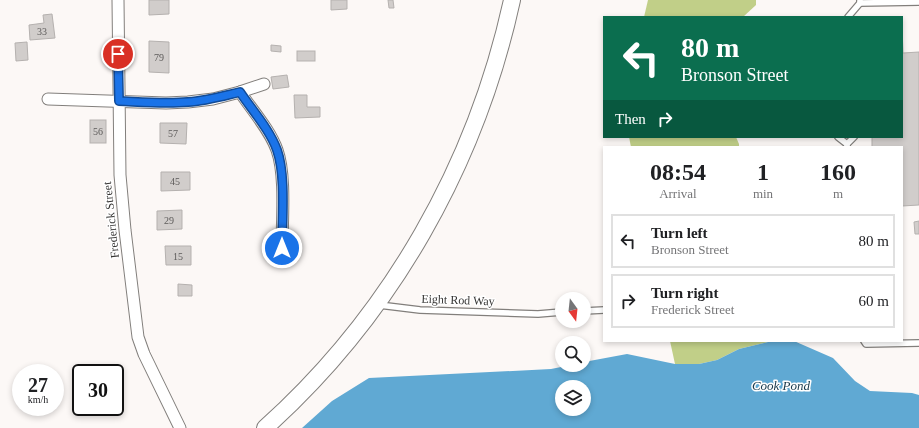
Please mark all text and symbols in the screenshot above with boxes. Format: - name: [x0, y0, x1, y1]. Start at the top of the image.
- house number: 33: [37, 26, 47, 37]
- icon: left: [615, 32, 667, 84]
- text: 80 m: [681, 32, 739, 63]
- pin: [101, 37, 135, 71]
- icon: arrive: [107, 43, 129, 65]
- house number: 79: [154, 52, 164, 63]
- text: Bronson Street: [681, 65, 789, 85]
- icon: right: [654, 108, 676, 130]
- text: Then: [615, 111, 646, 127]
- house number: 56: [93, 126, 103, 137]
- house number: 57: [168, 128, 178, 139]
- text: 08:54: [650, 159, 706, 185]
- text: 1: [757, 159, 769, 185]
- text: 160: [820, 159, 856, 185]
- house number: 45: [170, 176, 180, 187]
- street label: Frederick Street: [100, 180, 122, 259]
- text: Arrival: [659, 186, 697, 201]
- text: min: [753, 186, 773, 201]
- text: m: [833, 186, 843, 201]
- house number: 29: [164, 215, 174, 226]
- text: Turn left: [651, 225, 708, 241]
- position arrow: [261, 227, 303, 269]
- icon: left: [617, 230, 639, 252]
- text: 80 m: [859, 233, 889, 249]
- text: Bronson Street: [651, 242, 729, 257]
- house number: 15: [173, 251, 183, 262]
- text: Turn right: [651, 285, 718, 301]
- icon: right: [617, 290, 639, 312]
- street label: Eight Rod Way: [421, 292, 495, 308]
- north arrow: [555, 292, 591, 328]
- map controls: [555, 292, 591, 416]
- text: 60 m: [859, 293, 889, 309]
- text: Frederick Street: [651, 302, 734, 317]
- button: search: [555, 336, 591, 372]
- speed limit sign: 30: [72, 364, 124, 416]
- text: 27: [28, 374, 48, 396]
- water label: Cook Pond: [752, 378, 811, 393]
- button: layers: [555, 380, 591, 416]
- text: km/h: [28, 394, 48, 405]

